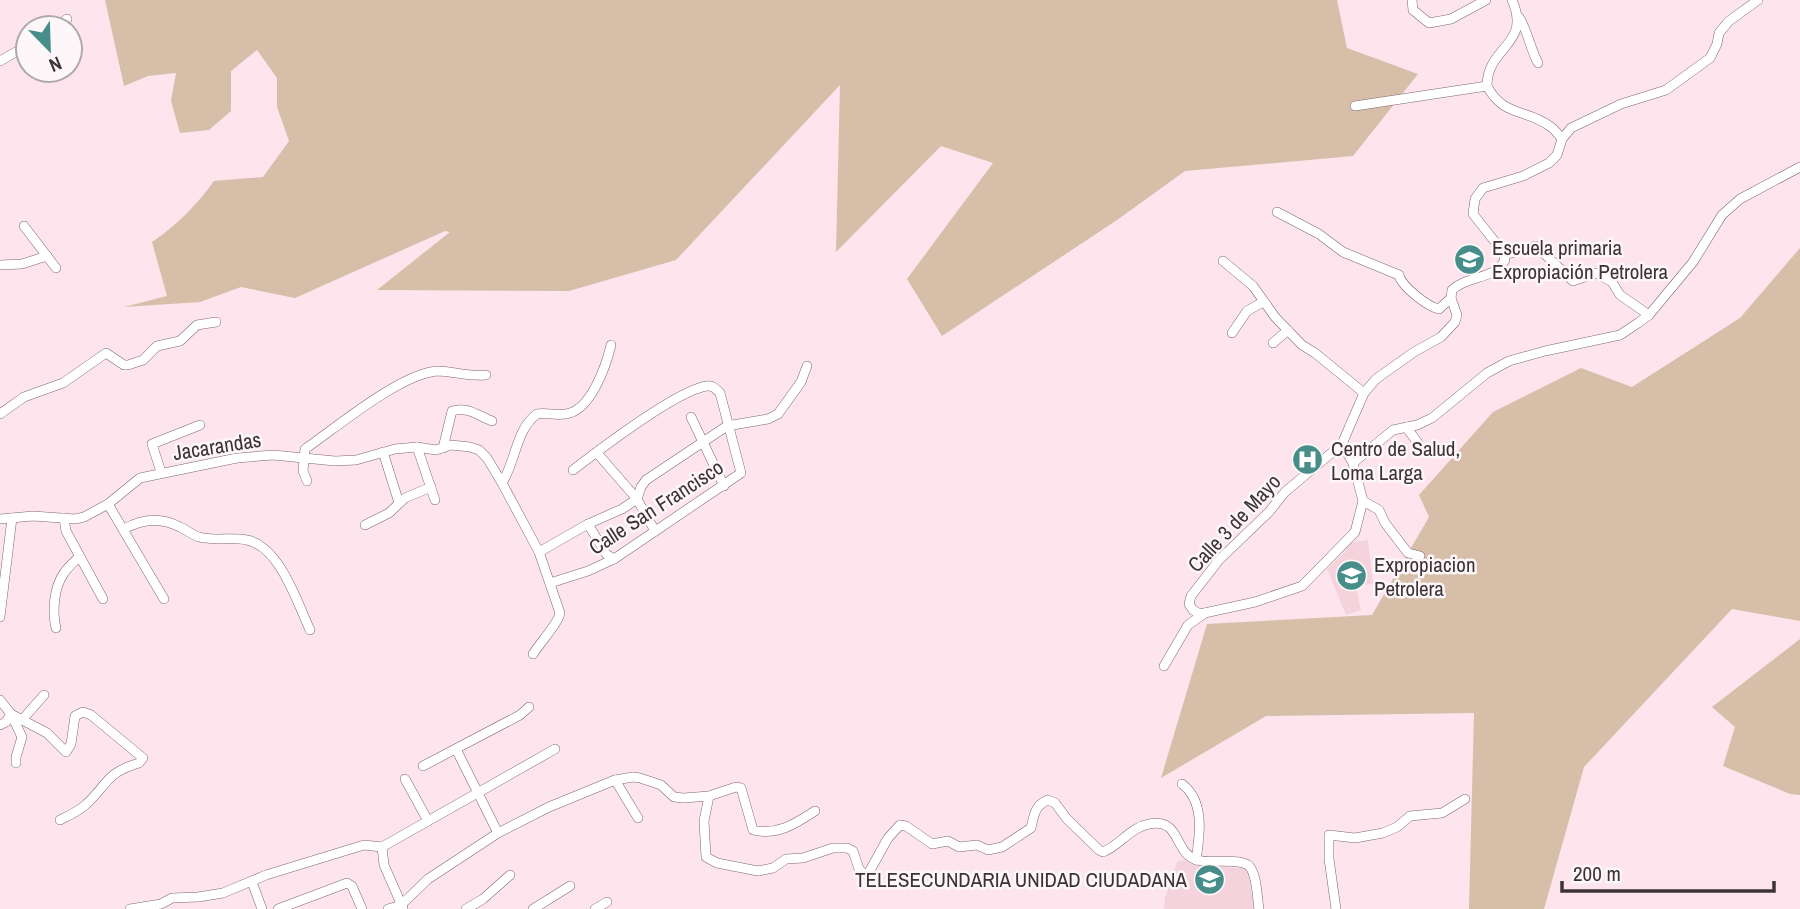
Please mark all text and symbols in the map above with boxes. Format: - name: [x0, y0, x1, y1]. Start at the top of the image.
- north arrow: [14, 14, 84, 84]
- text: N: [45, 50, 66, 79]
- place label: Escuela primaria Expropiación Petrolera: [1492, 233, 1669, 286]
- school or university icon: Escuela primaria Expropiación Petrolera: [1452, 242, 1486, 276]
- street label: Jacarandas: [171, 425, 263, 467]
- place label: Centro de Salud, Loma Larga: [1331, 434, 1460, 487]
- hospital icon: Centro de Salud, Loma Larga: [1291, 443, 1325, 477]
- street label: Calle San Francisco: [583, 453, 729, 561]
- street label: Calle 3 de Mayo: [1181, 468, 1287, 578]
- place label: Expropiacion Petrolera: [1374, 550, 1475, 603]
- school or university icon: Expropiacion Petrolera: [1334, 559, 1368, 593]
- scale bar: [1562, 850, 1774, 894]
- text: 200 m: [1573, 859, 1621, 888]
- school or university icon: TELESECUNDARIA UNIDAD CIUDADANA: [1193, 862, 1227, 896]
- place label: TELESECUNDARIA UNIDAD CIUDADANA: [855, 865, 1188, 894]

